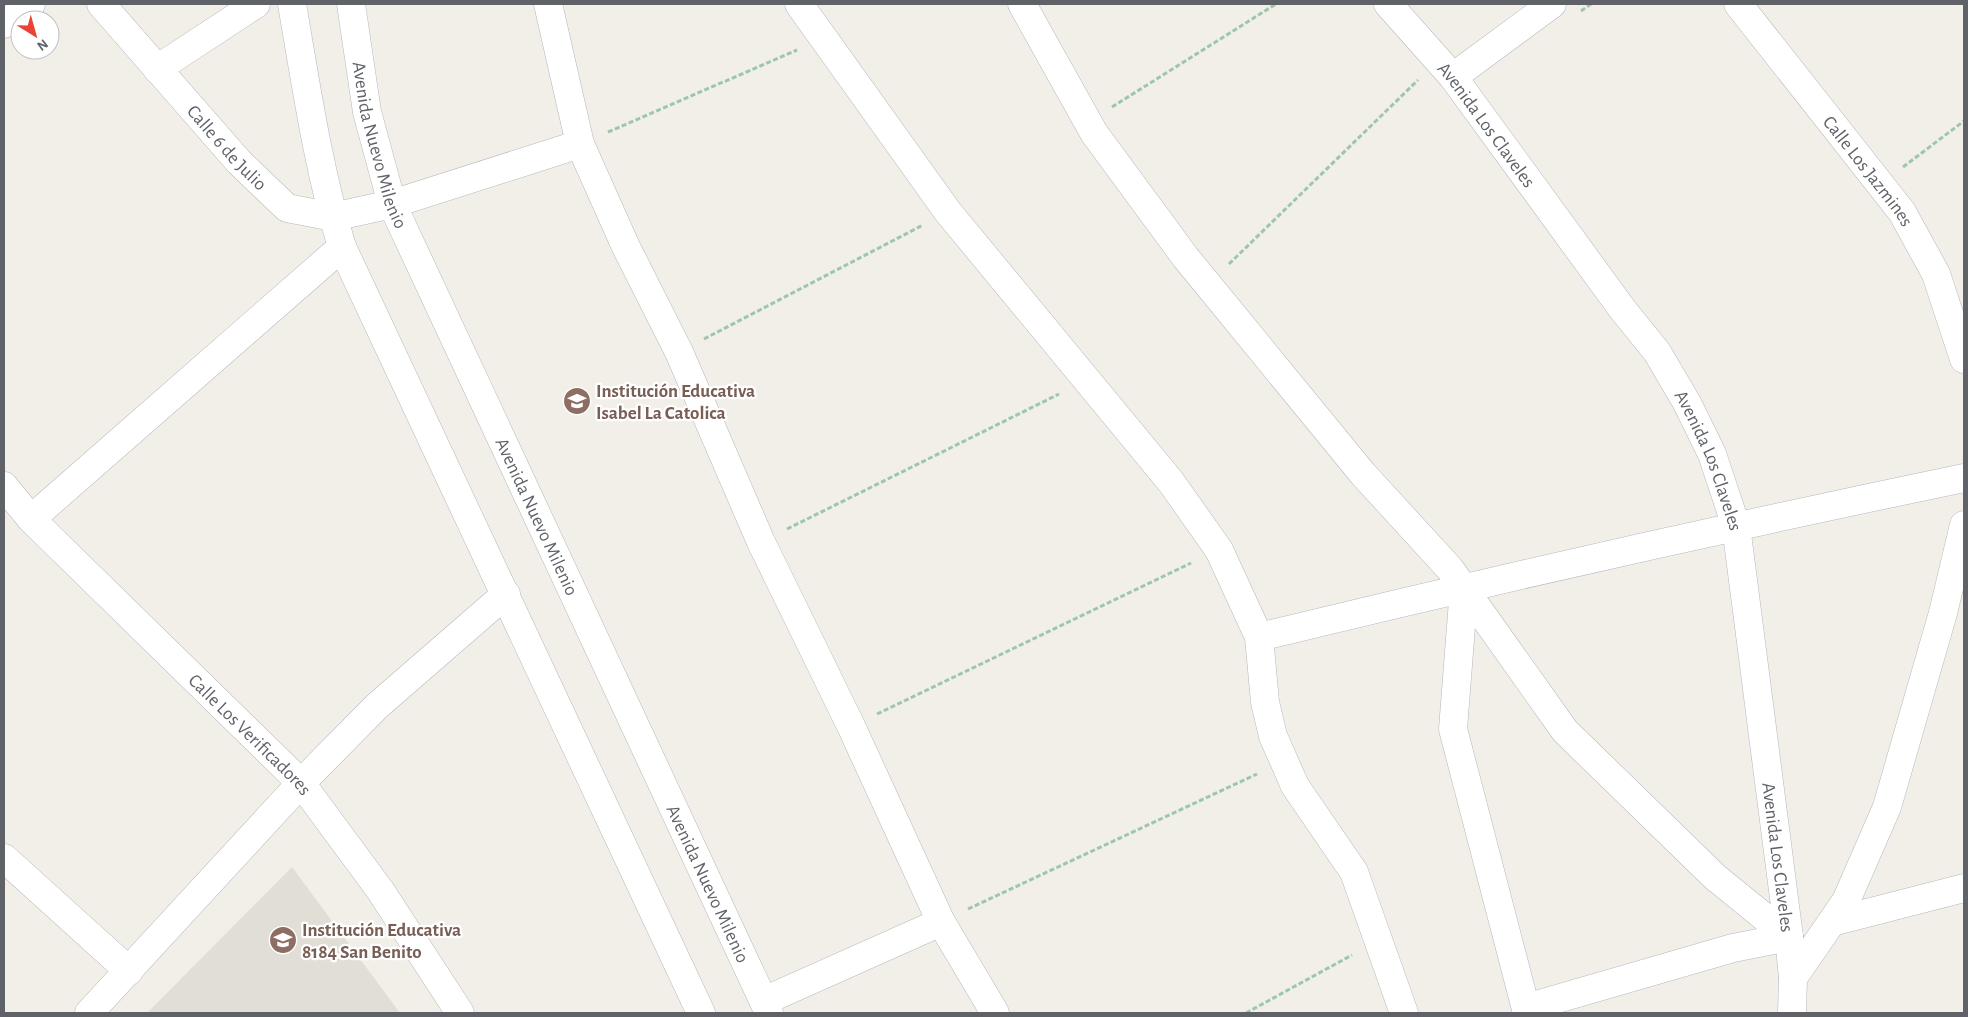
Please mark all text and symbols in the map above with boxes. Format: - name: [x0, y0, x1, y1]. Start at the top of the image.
- north arrow: [10, 10, 60, 60]
- text: N: [34, 36, 50, 53]
- street label: Avenida Los Claveles: [1433, 59, 1538, 191]
- street label: Avenida Nuevo Milenio: [349, 60, 410, 232]
- street label: Calle 6 de Julio: [183, 102, 270, 194]
- street label: Calle Los Jazmines: [1819, 113, 1916, 230]
- place label: Institución Educativa Isabel La Catolica: [596, 382, 755, 423]
- school or university icon: Institución Educativa Isabel La Catolica: [562, 386, 592, 416]
- street label: Avenida Los Claveles: [1671, 387, 1744, 532]
- street label: Avenida Nuevo Milenio: [491, 435, 581, 599]
- street label: Calle Los Verificadores: [184, 671, 314, 799]
- street label: Avenida Los Claveles: [1758, 781, 1796, 933]
- street label: Avenida Nuevo Milenio: [662, 802, 752, 966]
- place label: Institución Educativa 8184 San Benito: [302, 921, 461, 962]
- school or university icon: Institución Educativa 8184 San Benito: [268, 925, 298, 955]

